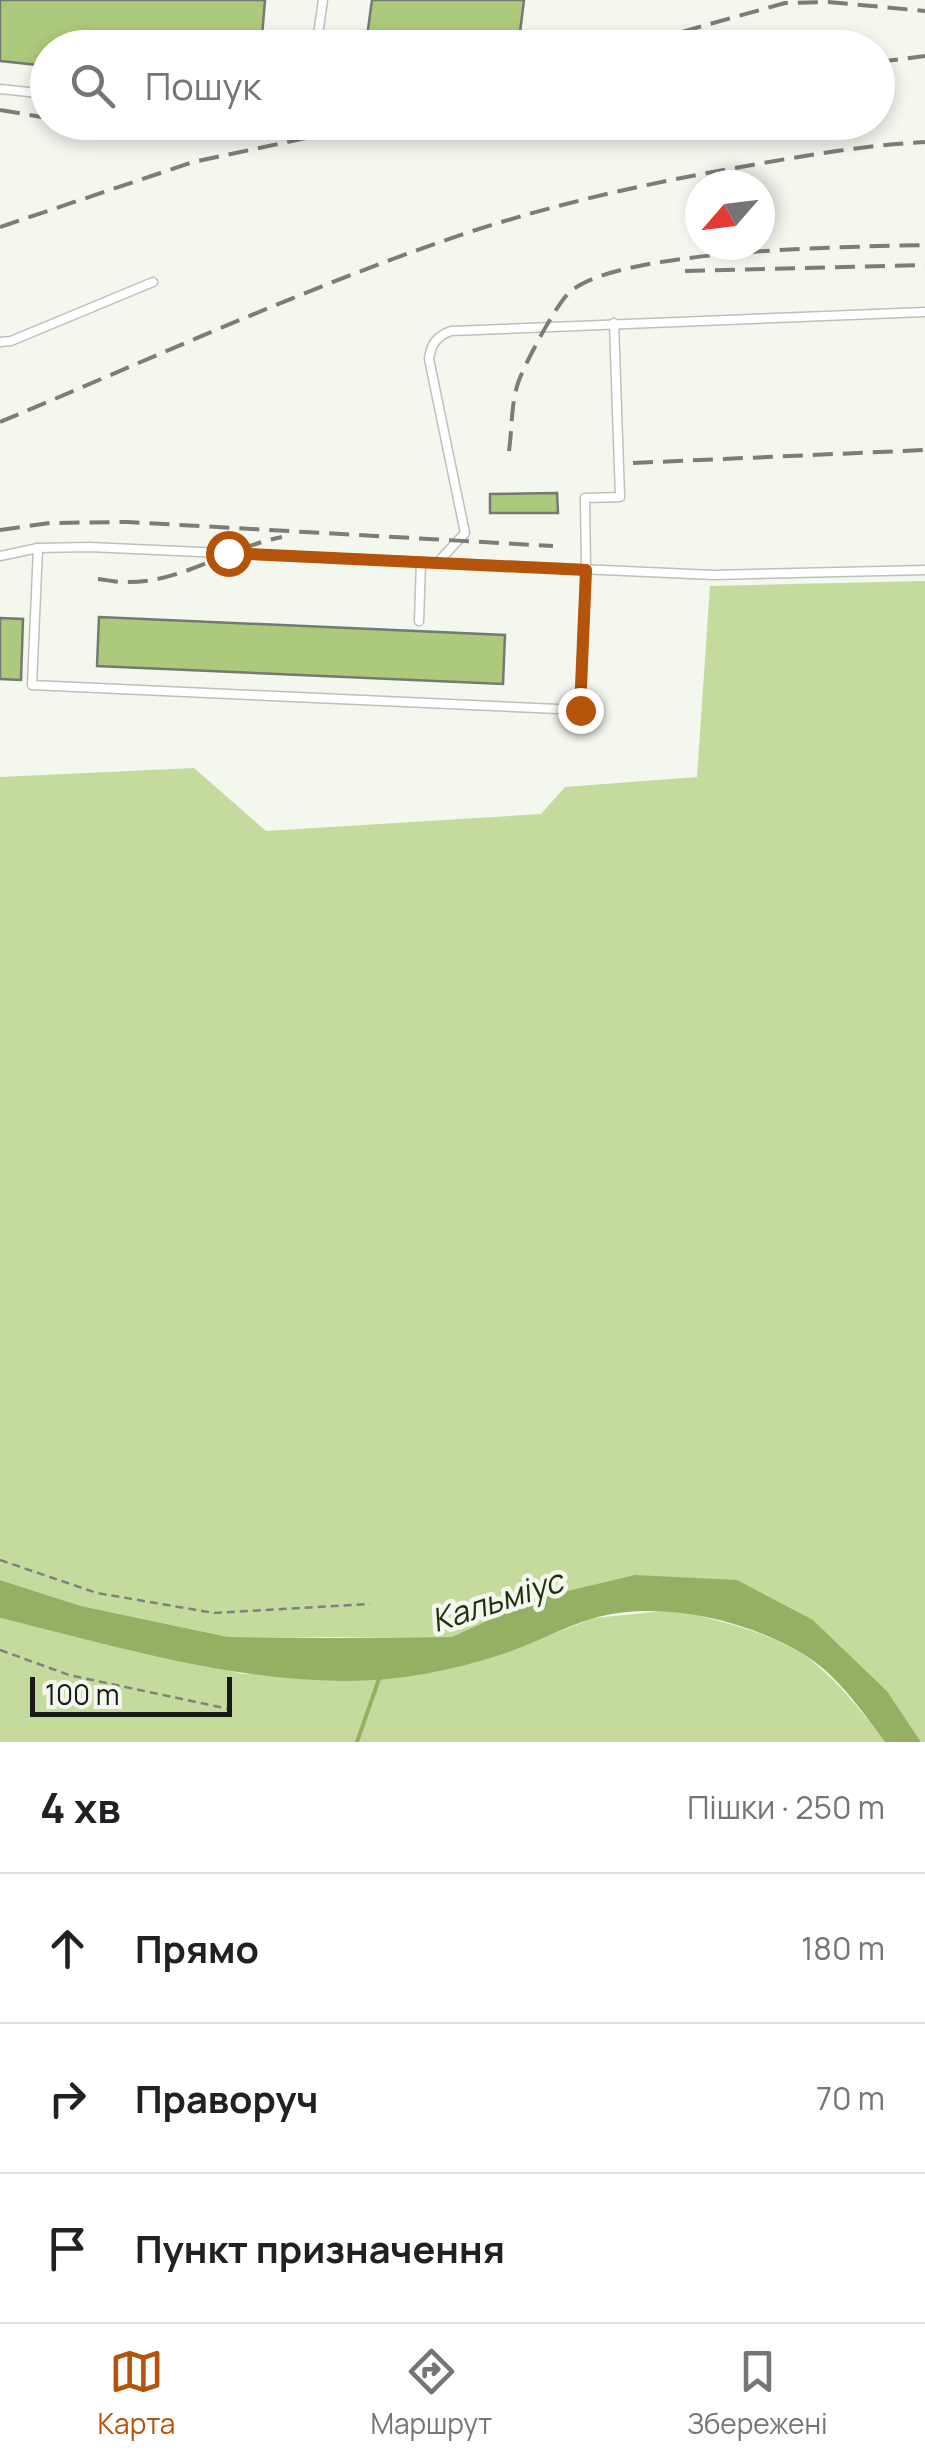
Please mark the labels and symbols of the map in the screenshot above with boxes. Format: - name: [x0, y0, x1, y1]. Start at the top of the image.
- north arrow: [685, 170, 775, 260]
- route start: [206, 531, 252, 577]
- route end: [558, 688, 604, 734]
- water label: Кальміус: [425, 1557, 570, 1642]
- scale bar: [30, 1672, 232, 1716]

